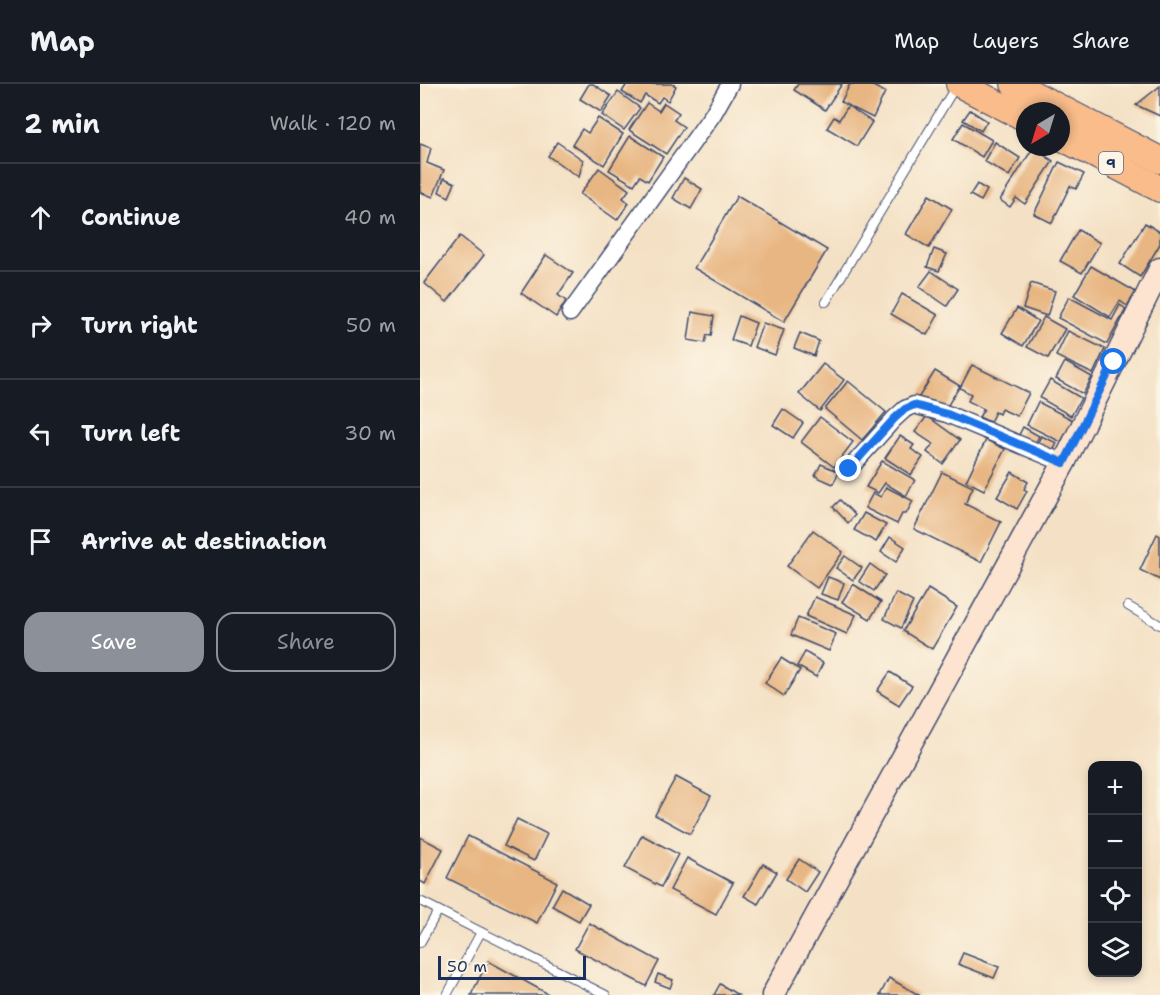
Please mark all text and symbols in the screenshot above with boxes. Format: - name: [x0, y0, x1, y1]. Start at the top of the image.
- text: Map: [30, 22, 95, 60]
- text: Map: [894, 27, 939, 55]
- text: Layers: [972, 27, 1039, 55]
- text: Share: [1072, 27, 1130, 55]
- north arrow: [1016, 102, 1070, 156]
- text: 2 min: [24, 106, 100, 141]
- text: Walk · 120 m: [270, 110, 396, 136]
- road number: 9: [1099, 152, 1123, 174]
- icon: ahead: [24, 201, 57, 234]
- text: Continue: [81, 203, 181, 232]
- text: 40 m: [344, 204, 396, 230]
- icon: right: [24, 309, 57, 342]
- text: Turn right: [81, 311, 198, 340]
- text: 50 m: [346, 312, 396, 338]
- route start: [1100, 348, 1126, 374]
- icon: left: [24, 417, 57, 450]
- text: Turn left: [81, 419, 180, 448]
- text: 30 m: [344, 420, 396, 446]
- route end: [835, 455, 861, 481]
- icon: arrive: [24, 525, 57, 558]
- text: Arrive at destination: [81, 527, 327, 556]
- button: Save: [24, 612, 204, 672]
- button: Share: [216, 612, 396, 672]
- map controls: [1088, 761, 1142, 977]
- button: +: [1088, 761, 1142, 815]
- button: −: [1088, 815, 1142, 869]
- button: locate: [1088, 869, 1142, 923]
- button: layers: [1088, 923, 1142, 977]
- scale bar: [438, 953, 586, 980]
- text: 50 m: [447, 956, 487, 977]

